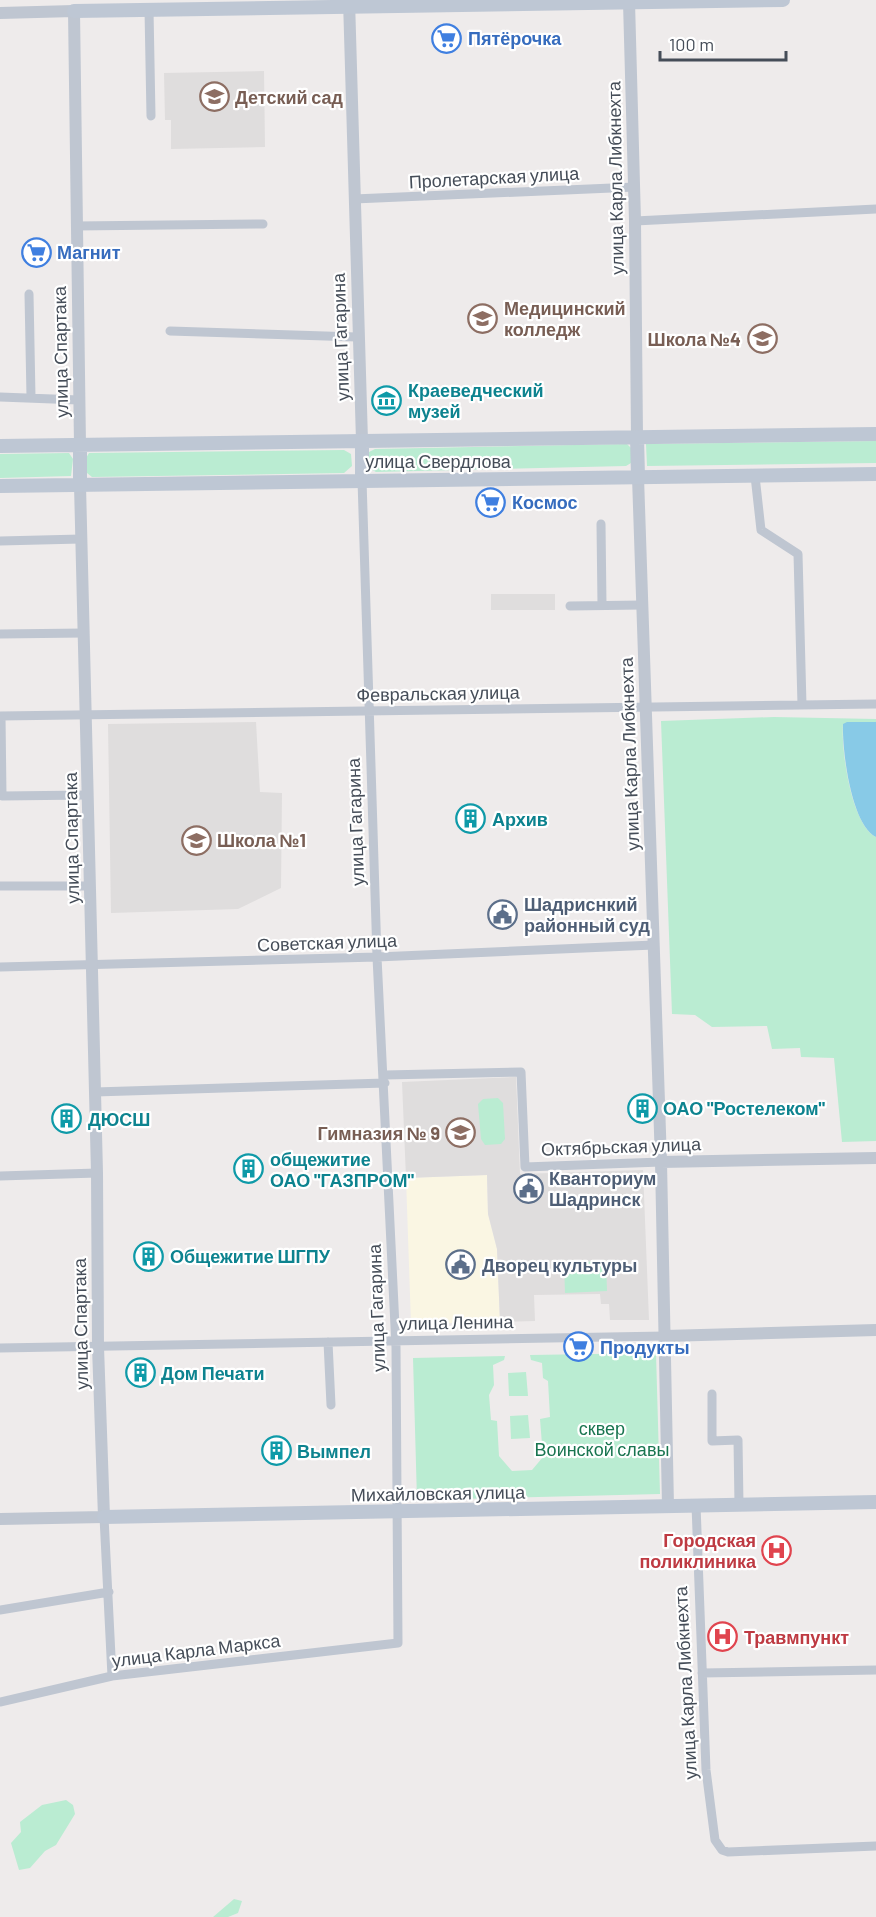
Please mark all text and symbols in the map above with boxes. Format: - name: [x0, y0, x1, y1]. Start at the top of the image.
- supermarket icon: Пятёрочка: [431, 22, 463, 54]
- scale bar: [660, 24, 786, 62]
- place label: Пятёрочка: [468, 27, 562, 49]
- text: 100 m: [669, 33, 714, 55]
- street label: улица Карла Либкнехта: [602, 80, 628, 275]
- school or university icon: Детский сад: [198, 81, 230, 113]
- place label: Детский сад: [235, 86, 343, 108]
- street label: Пролетарская улица: [408, 161, 581, 192]
- supermarket icon: Магнит: [20, 236, 52, 268]
- place label: Магнит: [57, 241, 121, 263]
- street label: улица Гагарина: [327, 272, 353, 401]
- street label: улица Спартака: [48, 285, 72, 418]
- place label: Медицинский колледж: [504, 297, 626, 340]
- school or university icon: Медицинский колледж: [467, 302, 499, 334]
- school or university icon: Школа №4: [746, 323, 778, 355]
- place label: Школа №4: [648, 328, 741, 350]
- place label: Краеведческий музей: [408, 379, 544, 422]
- museum icon: Краеведческий музей: [371, 384, 403, 416]
- street label: улица Свердлова: [365, 450, 512, 472]
- supermarket icon: Космос: [475, 486, 507, 518]
- place label: Космос: [512, 491, 578, 513]
- street label: улица Карла Либкнехта: [615, 656, 643, 851]
- street label: Февральская улица: [356, 681, 521, 705]
- street label: улица Гагарина: [342, 757, 368, 886]
- street label: улица Спартака: [59, 771, 83, 904]
- building icon: Архив: [455, 803, 487, 835]
- place label: Архив: [492, 808, 548, 830]
- school or university icon: Школа №1: [180, 824, 212, 856]
- place label: Школа №1: [217, 829, 306, 851]
- place label: Шадриснкий районный суд: [524, 893, 650, 936]
- public building icon: Шадриснкий районный суд: [487, 898, 519, 930]
- street label: Советская улица: [257, 929, 398, 955]
- building icon: ОАО "Ростелеком": [626, 1092, 658, 1124]
- place label: ОАО "Ростелеком": [663, 1097, 826, 1119]
- building icon: ДЮСШ: [51, 1103, 83, 1135]
- place label: ДЮСШ: [88, 1108, 150, 1130]
- school or university icon: Гимназия № 9: [445, 1117, 477, 1149]
- place label: Гимназия № 9: [317, 1122, 440, 1144]
- street label: Октябрьская улица: [541, 1132, 702, 1160]
- place label: общежитие ОАО "ГАЗПРОМ": [270, 1148, 414, 1191]
- building icon: общежитие ОАО "ГАЗПРОМ": [233, 1153, 265, 1185]
- place label: Кванториум Шадринск: [549, 1167, 656, 1210]
- public building icon: Кванториум Шадринск: [512, 1172, 544, 1204]
- building icon: Общежитие ШГПУ: [133, 1240, 165, 1272]
- street label: улица Гагарина: [363, 1243, 389, 1372]
- place label: Общежитие ШГПУ: [170, 1245, 331, 1267]
- public building icon: Дворец культуры: [445, 1249, 477, 1281]
- place label: Дворец культуры: [482, 1254, 637, 1276]
- street label: улица Спартака: [68, 1257, 92, 1390]
- street label: улица Ленина: [398, 1310, 515, 1334]
- supermarket icon: Продукты: [563, 1331, 595, 1363]
- place label: Продукты: [600, 1336, 690, 1358]
- building icon: Дом Печати: [124, 1357, 156, 1389]
- place label: Дом Печати: [161, 1362, 265, 1384]
- park label: сквер Воинской славы: [535, 1417, 669, 1460]
- building icon: Вымпел: [260, 1435, 292, 1467]
- place label: Вымпел: [297, 1440, 371, 1462]
- street label: Михайловская улица: [351, 1480, 526, 1506]
- place label: Городская поликлиника: [639, 1529, 757, 1572]
- hospital icon: Городская поликлиника: [761, 1534, 793, 1566]
- street label: улица Карла Либкнехта: [669, 1585, 701, 1780]
- hospital icon: Травмпункт: [707, 1621, 739, 1653]
- place label: Травмпункт: [744, 1626, 849, 1648]
- street label: улица Карла Маркса: [111, 1629, 282, 1671]

